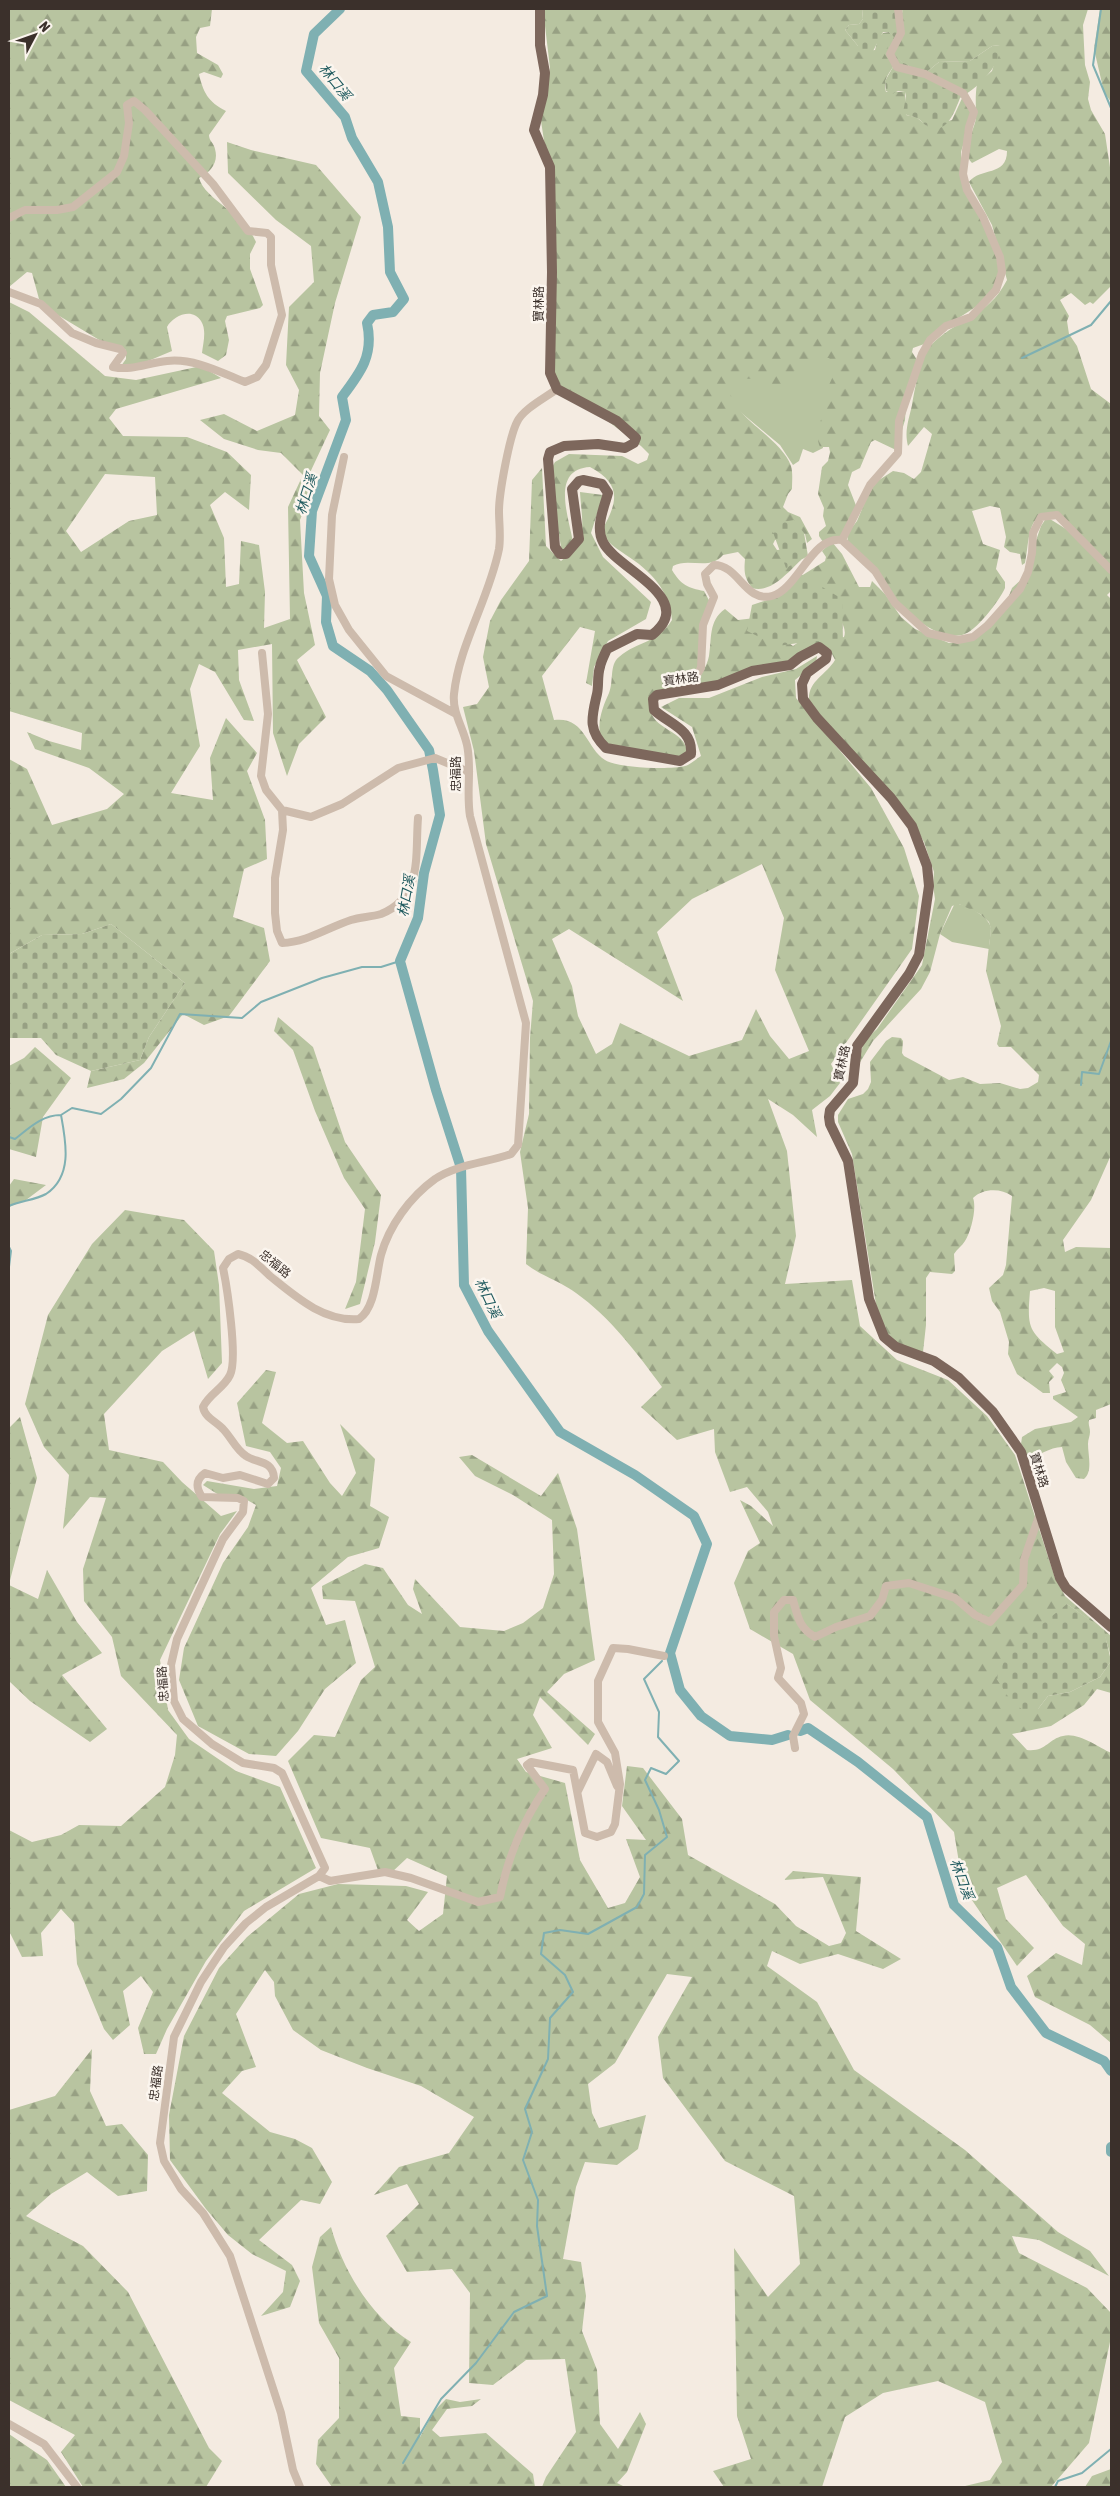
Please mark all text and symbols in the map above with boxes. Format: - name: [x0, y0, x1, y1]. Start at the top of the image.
- north arrow: [10, 10, 60, 60]
- text: N: [36, 18, 54, 35]
- water label: 林口溪: [316, 61, 356, 105]
- street label: 寶林路: [532, 286, 546, 322]
- water label: 林口溪: [292, 470, 320, 516]
- street label: 寶林路: [662, 670, 700, 688]
- street label: 忠福路: [449, 756, 463, 792]
- water label: 林口溪: [394, 872, 418, 918]
- street label: 寶林路: [831, 1044, 853, 1082]
- street label: 忠福路: [257, 1247, 293, 1281]
- water label: 林口溪: [472, 1276, 505, 1322]
- street label: 寶林路: [1027, 1451, 1051, 1489]
- street label: 忠福路: [155, 1666, 171, 1702]
- water label: 林口溪: [947, 1857, 977, 1903]
- street label: 忠福路: [147, 2064, 165, 2102]

